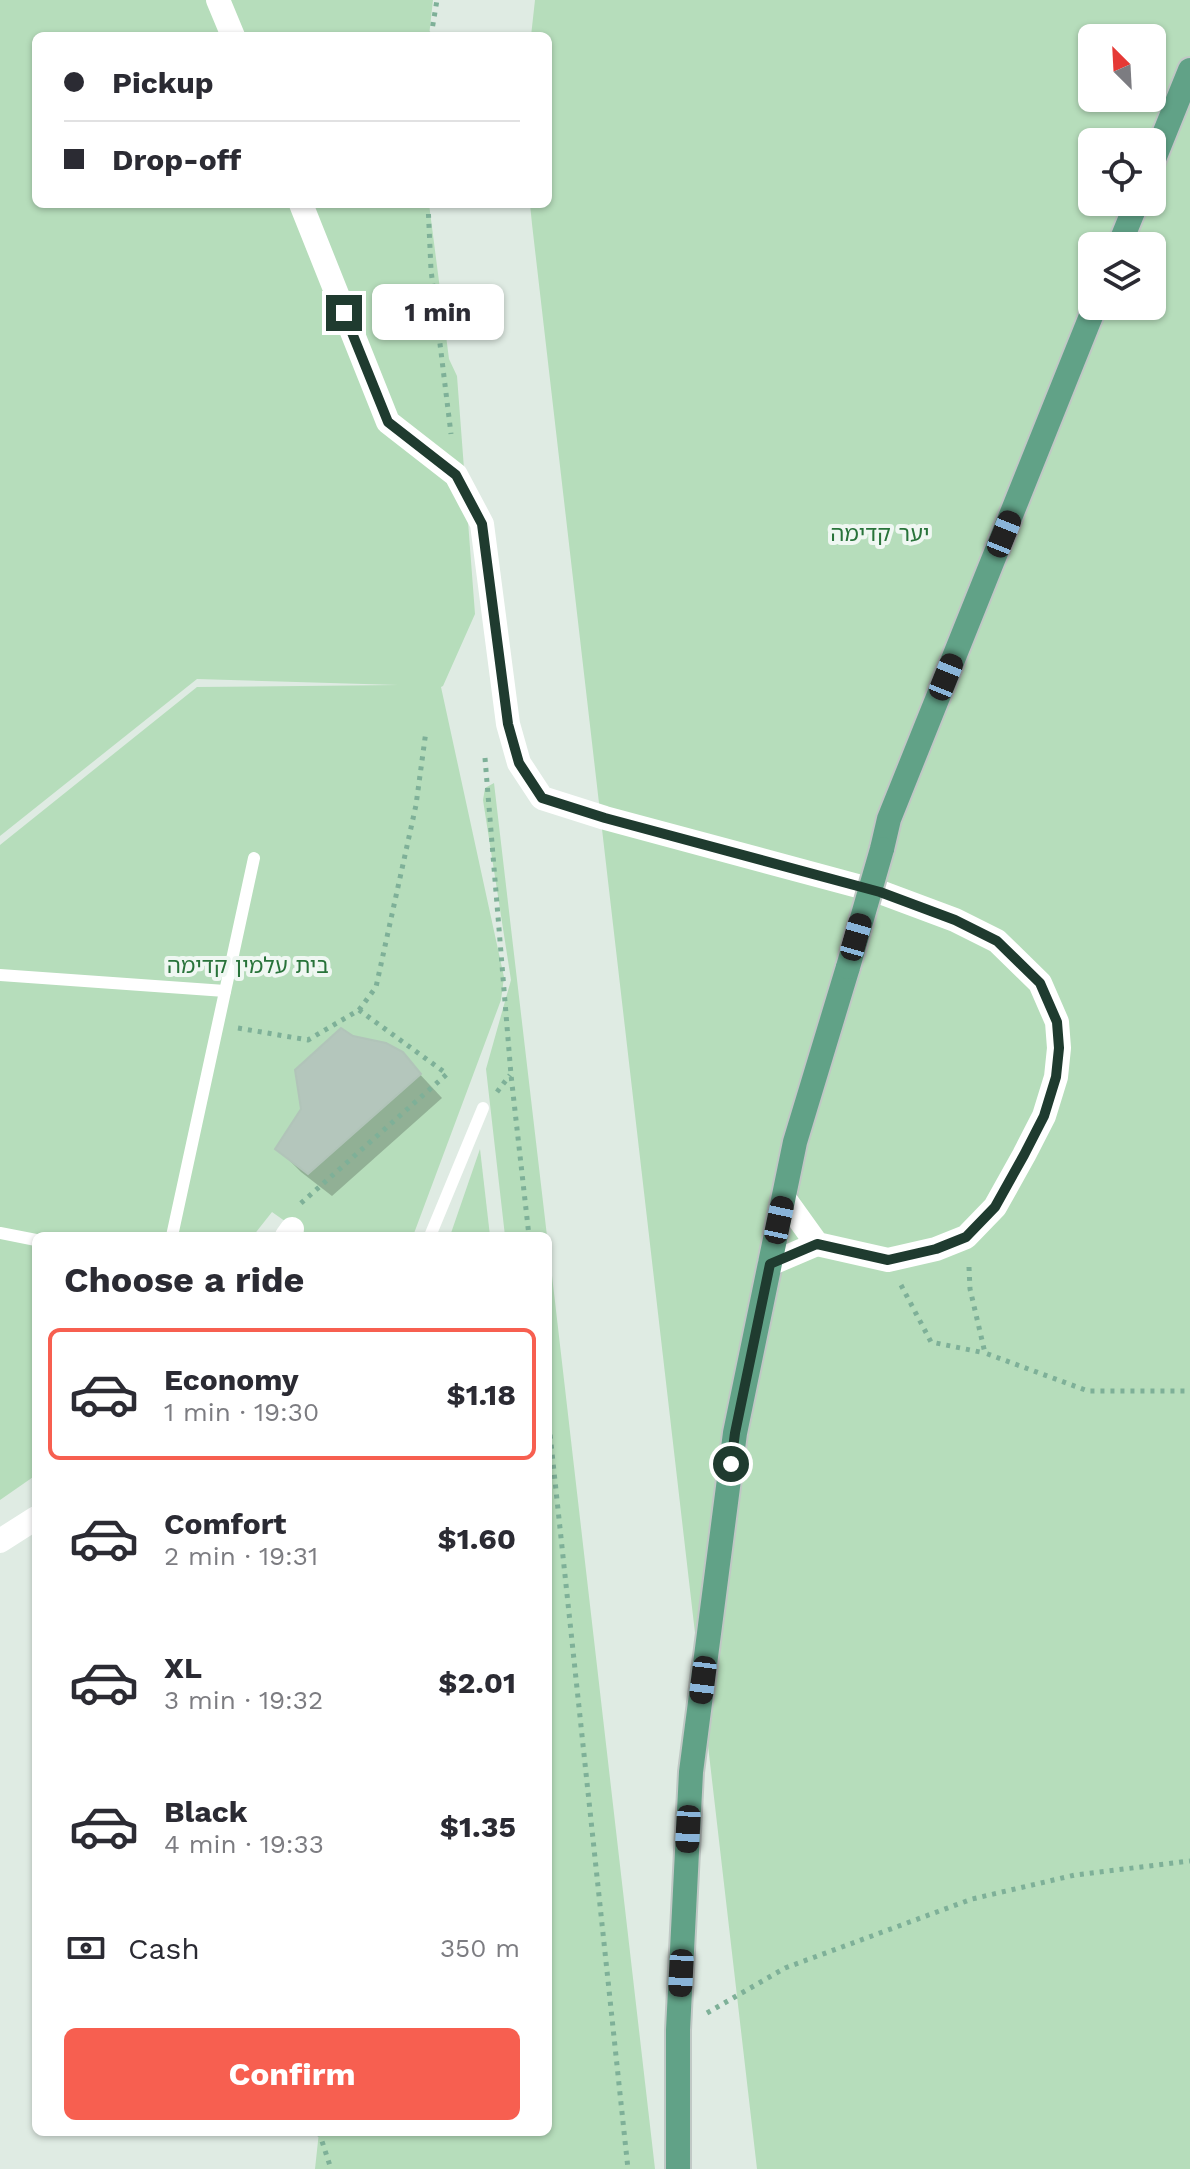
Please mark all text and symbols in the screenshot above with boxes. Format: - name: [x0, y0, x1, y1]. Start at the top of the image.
- north arrow: [1078, 24, 1166, 112]
- map controls: [1078, 24, 1166, 320]
- text: Pickup: [112, 65, 214, 100]
- button: locate: [1078, 128, 1166, 216]
- text: Drop-off: [112, 142, 241, 177]
- button: layers: [1078, 232, 1166, 320]
- callout: 1 min: [372, 285, 504, 341]
- route end: [326, 295, 362, 331]
- text: 1 min: [405, 297, 471, 327]
- car: [984, 507, 1024, 561]
- park label: יער קדימה: [831, 521, 929, 546]
- car: [926, 650, 966, 704]
- car: [838, 911, 874, 963]
- park label: בית עלמין קדימה: [167, 953, 329, 978]
- car: [762, 1194, 796, 1246]
- text: Choose a ride: [64, 1259, 304, 1301]
- icon: car: [68, 1358, 140, 1430]
- text: Economy: [164, 1362, 299, 1397]
- text: $1.18: [446, 1377, 516, 1412]
- text: 1 min · 19:30: [164, 1397, 319, 1427]
- route start: [713, 1446, 749, 1482]
- icon: car: [68, 1502, 140, 1574]
- text: Comfort: [164, 1506, 286, 1541]
- text: $1.60: [438, 1521, 516, 1556]
- text: 2 min · 19:31: [164, 1541, 318, 1571]
- icon: car: [68, 1646, 140, 1718]
- text: XL: [164, 1650, 202, 1685]
- car: [688, 1655, 718, 1705]
- text: $2.01: [438, 1665, 516, 1700]
- text: 3 min · 19:32: [164, 1685, 323, 1715]
- icon: car: [68, 1790, 140, 1862]
- text: Black: [164, 1794, 248, 1829]
- car: [675, 1804, 701, 1854]
- text: $1.35: [440, 1809, 516, 1844]
- text: 4 min · 19:33: [164, 1829, 324, 1859]
- icon: cash: [64, 1926, 108, 1970]
- text: Cash: [128, 1931, 200, 1966]
- text: 350 m: [440, 1933, 520, 1963]
- car: [668, 1948, 694, 1998]
- button: Confirm: [64, 2028, 520, 2120]

